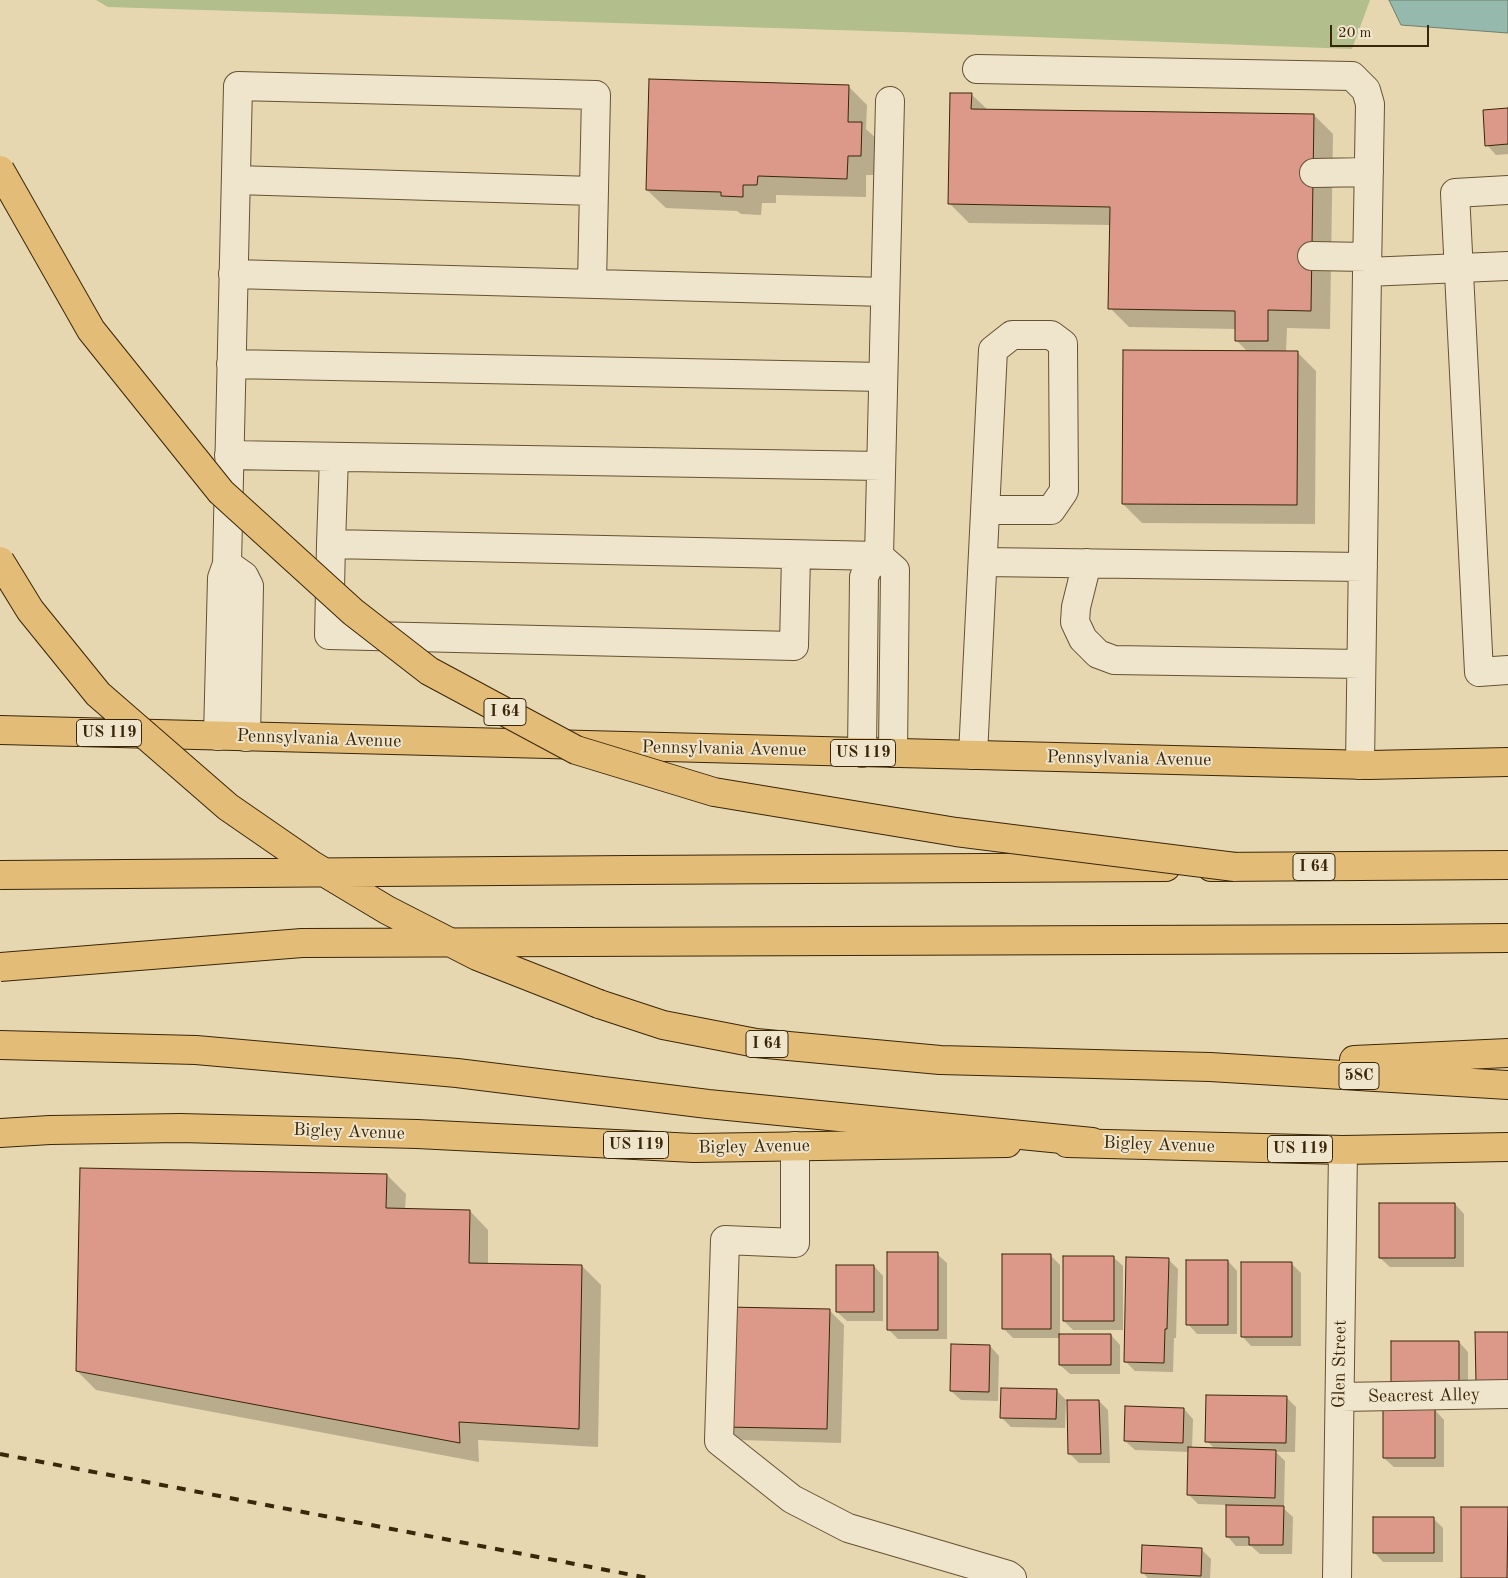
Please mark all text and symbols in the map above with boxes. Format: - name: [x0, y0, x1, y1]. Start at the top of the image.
- scale bar: [1333, 15, 1432, 47]
- text: 20 m: [1338, 26, 1372, 41]
- road number: I 64: [484, 699, 526, 726]
- road number: US 119: [76, 720, 142, 746]
- street label: Pennsylvania Avenue: [236, 725, 402, 753]
- street label: Pennsylvania Avenue: [641, 737, 807, 761]
- road number: US 119: [830, 740, 896, 766]
- street label: Pennsylvania Avenue: [1046, 747, 1212, 771]
- road number: I 64: [1293, 854, 1335, 880]
- road number: I 64: [746, 1030, 788, 1058]
- road number: 58C: [1339, 1062, 1379, 1090]
- street label: Bigley Avenue: [293, 1119, 405, 1145]
- road number: US 119: [604, 1132, 668, 1158]
- street label: Bigley Avenue: [1103, 1132, 1215, 1158]
- street label: Bigley Avenue: [698, 1135, 810, 1159]
- road number: US 119: [1268, 1136, 1332, 1162]
- street label: Glen Street: [1328, 1320, 1352, 1408]
- street label: Seacrest Alley: [1368, 1384, 1480, 1408]

